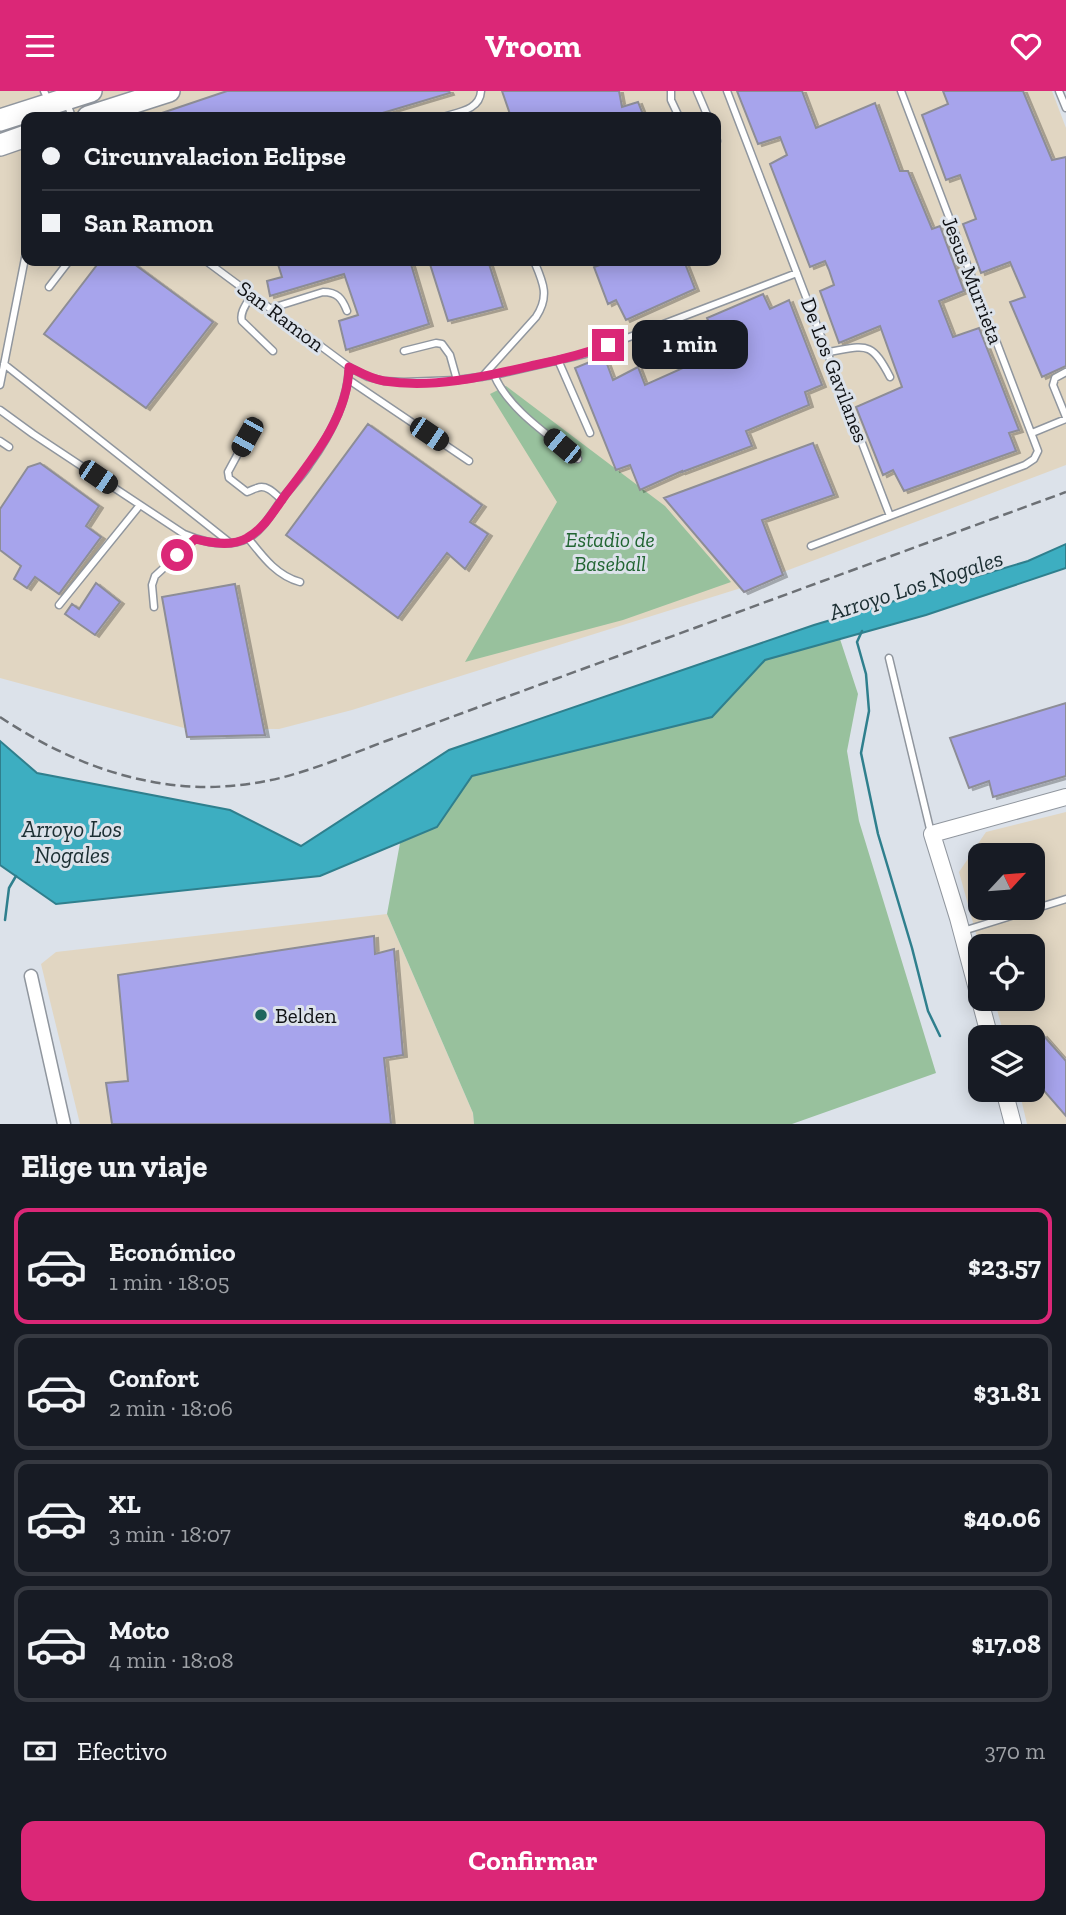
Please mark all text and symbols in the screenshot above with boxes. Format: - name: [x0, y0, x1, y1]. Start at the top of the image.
- icon: menu: [21, 27, 59, 65]
- text: Vroom: [485, 27, 581, 65]
- icon: heart: [1007, 27, 1045, 65]
- text: Circunvalacion Eclipse: [84, 140, 346, 172]
- text: San Ramon: [84, 207, 213, 239]
- street label: Jesus Murrieta: [937, 212, 1009, 348]
- street label: San Ramon: [233, 275, 329, 357]
- street label: De Los Gavilanes: [796, 294, 874, 446]
- callout: 1 min: [632, 321, 748, 369]
- route end: [592, 329, 624, 361]
- text: 1 min: [663, 330, 717, 358]
- car: [228, 414, 267, 460]
- car: [406, 414, 453, 454]
- car: [540, 424, 585, 468]
- car: [75, 457, 122, 497]
- park label: Estadio de Baseball: [565, 527, 655, 576]
- route start: [161, 539, 193, 571]
- water label: Arroyo Los Nogales: [825, 544, 1006, 627]
- water label: Arroyo Los Nogales: [21, 815, 122, 869]
- north arrow: [968, 843, 1045, 921]
- map controls: [968, 843, 1045, 1102]
- button: locate: [968, 934, 1045, 1011]
- place label: Belden: [275, 1003, 337, 1028]
- marker: Belden: [253, 1007, 269, 1023]
- button: layers: [968, 1025, 1045, 1102]
- text: Elige un viaje: [21, 1147, 208, 1185]
- icon: car: [25, 1235, 88, 1298]
- text: Económico: [109, 1236, 236, 1268]
- text: $23.57: [968, 1250, 1041, 1282]
- text: 1 min · 18:05: [109, 1268, 229, 1296]
- icon: car: [25, 1361, 88, 1424]
- text: Confort: [109, 1362, 199, 1394]
- text: $31.81: [973, 1376, 1041, 1408]
- text: 2 min · 18:06: [109, 1394, 233, 1422]
- icon: car: [25, 1487, 88, 1550]
- text: XL: [109, 1488, 141, 1520]
- text: $40.06: [964, 1502, 1041, 1534]
- text: 3 min · 18:07: [109, 1520, 231, 1548]
- icon: car: [25, 1613, 88, 1676]
- text: Moto: [109, 1614, 169, 1646]
- text: $17.08: [971, 1628, 1041, 1660]
- text: 4 min · 18:08: [109, 1646, 234, 1674]
- icon: cash: [21, 1732, 59, 1770]
- text: Efectivo: [77, 1735, 167, 1767]
- text: 370 m: [985, 1737, 1045, 1765]
- button: Confirmar: [21, 1821, 1045, 1901]

